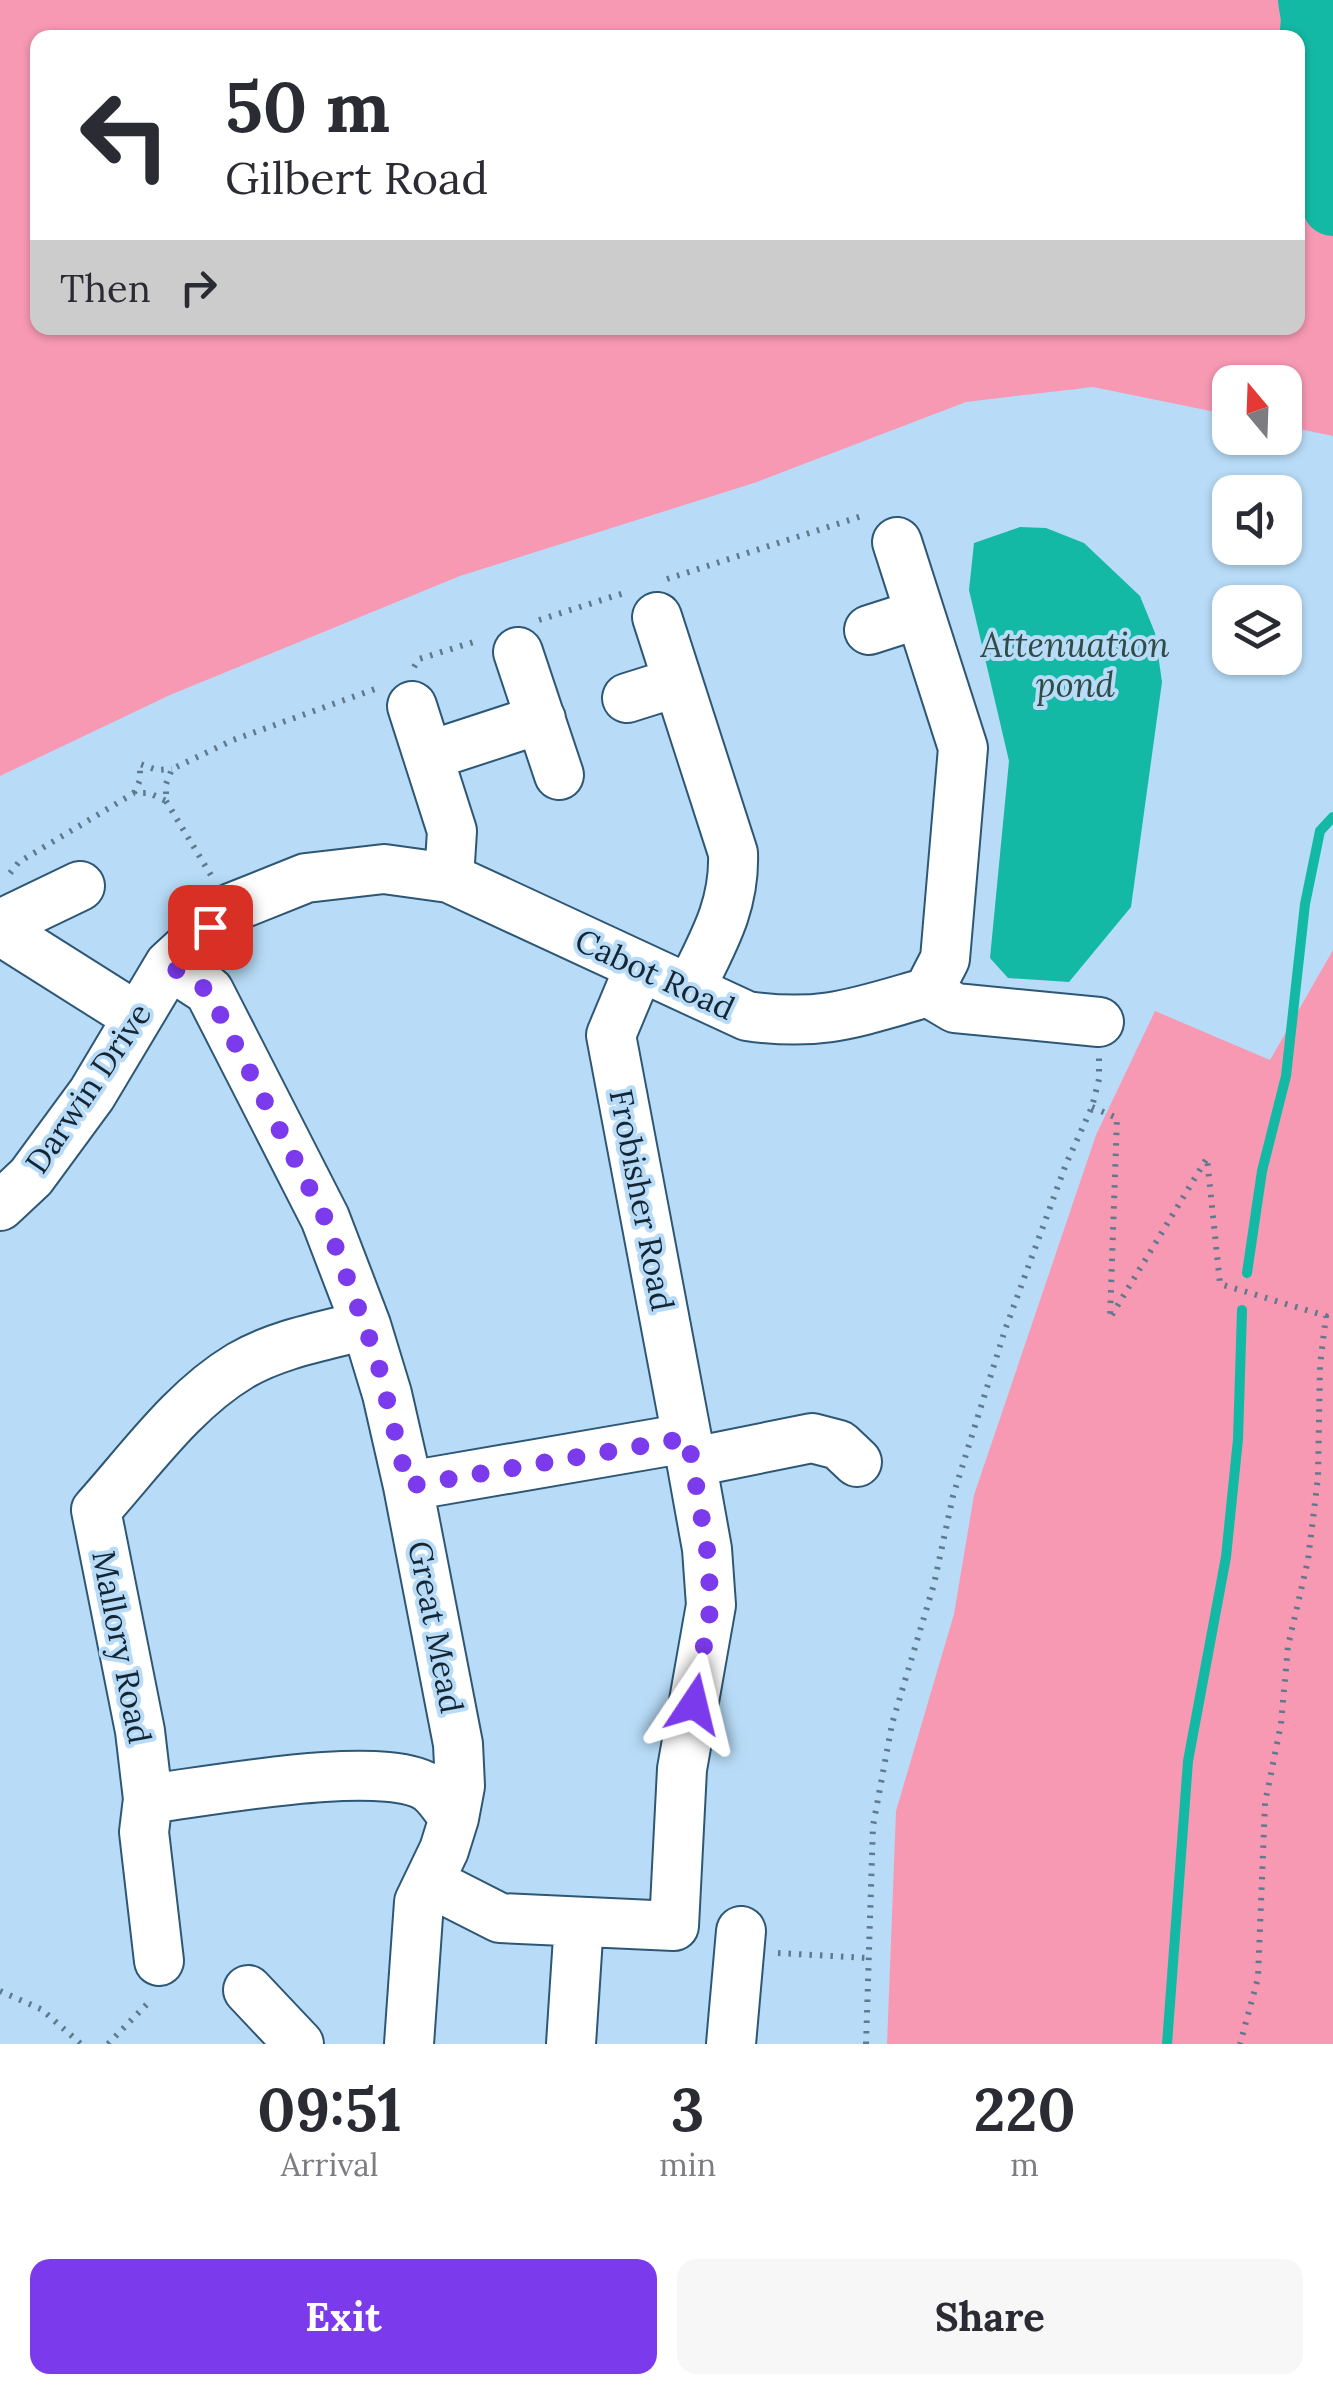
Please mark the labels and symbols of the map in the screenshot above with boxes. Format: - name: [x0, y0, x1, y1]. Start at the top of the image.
- north arrow: [1212, 365, 1302, 455]
- water label: Attenuation pond: [980, 622, 1170, 707]
- pin: [168, 885, 253, 970]
- street label: Cabot Road: [569, 919, 741, 1029]
- street label: Darwin Drive: [16, 995, 160, 1181]
- street label: Frobisher Road: [600, 1086, 684, 1314]
- street label: Great Mead: [399, 1537, 473, 1717]
- street label: Mallory Road: [83, 1547, 161, 1747]
- position arrow: [642, 1652, 746, 1756]

